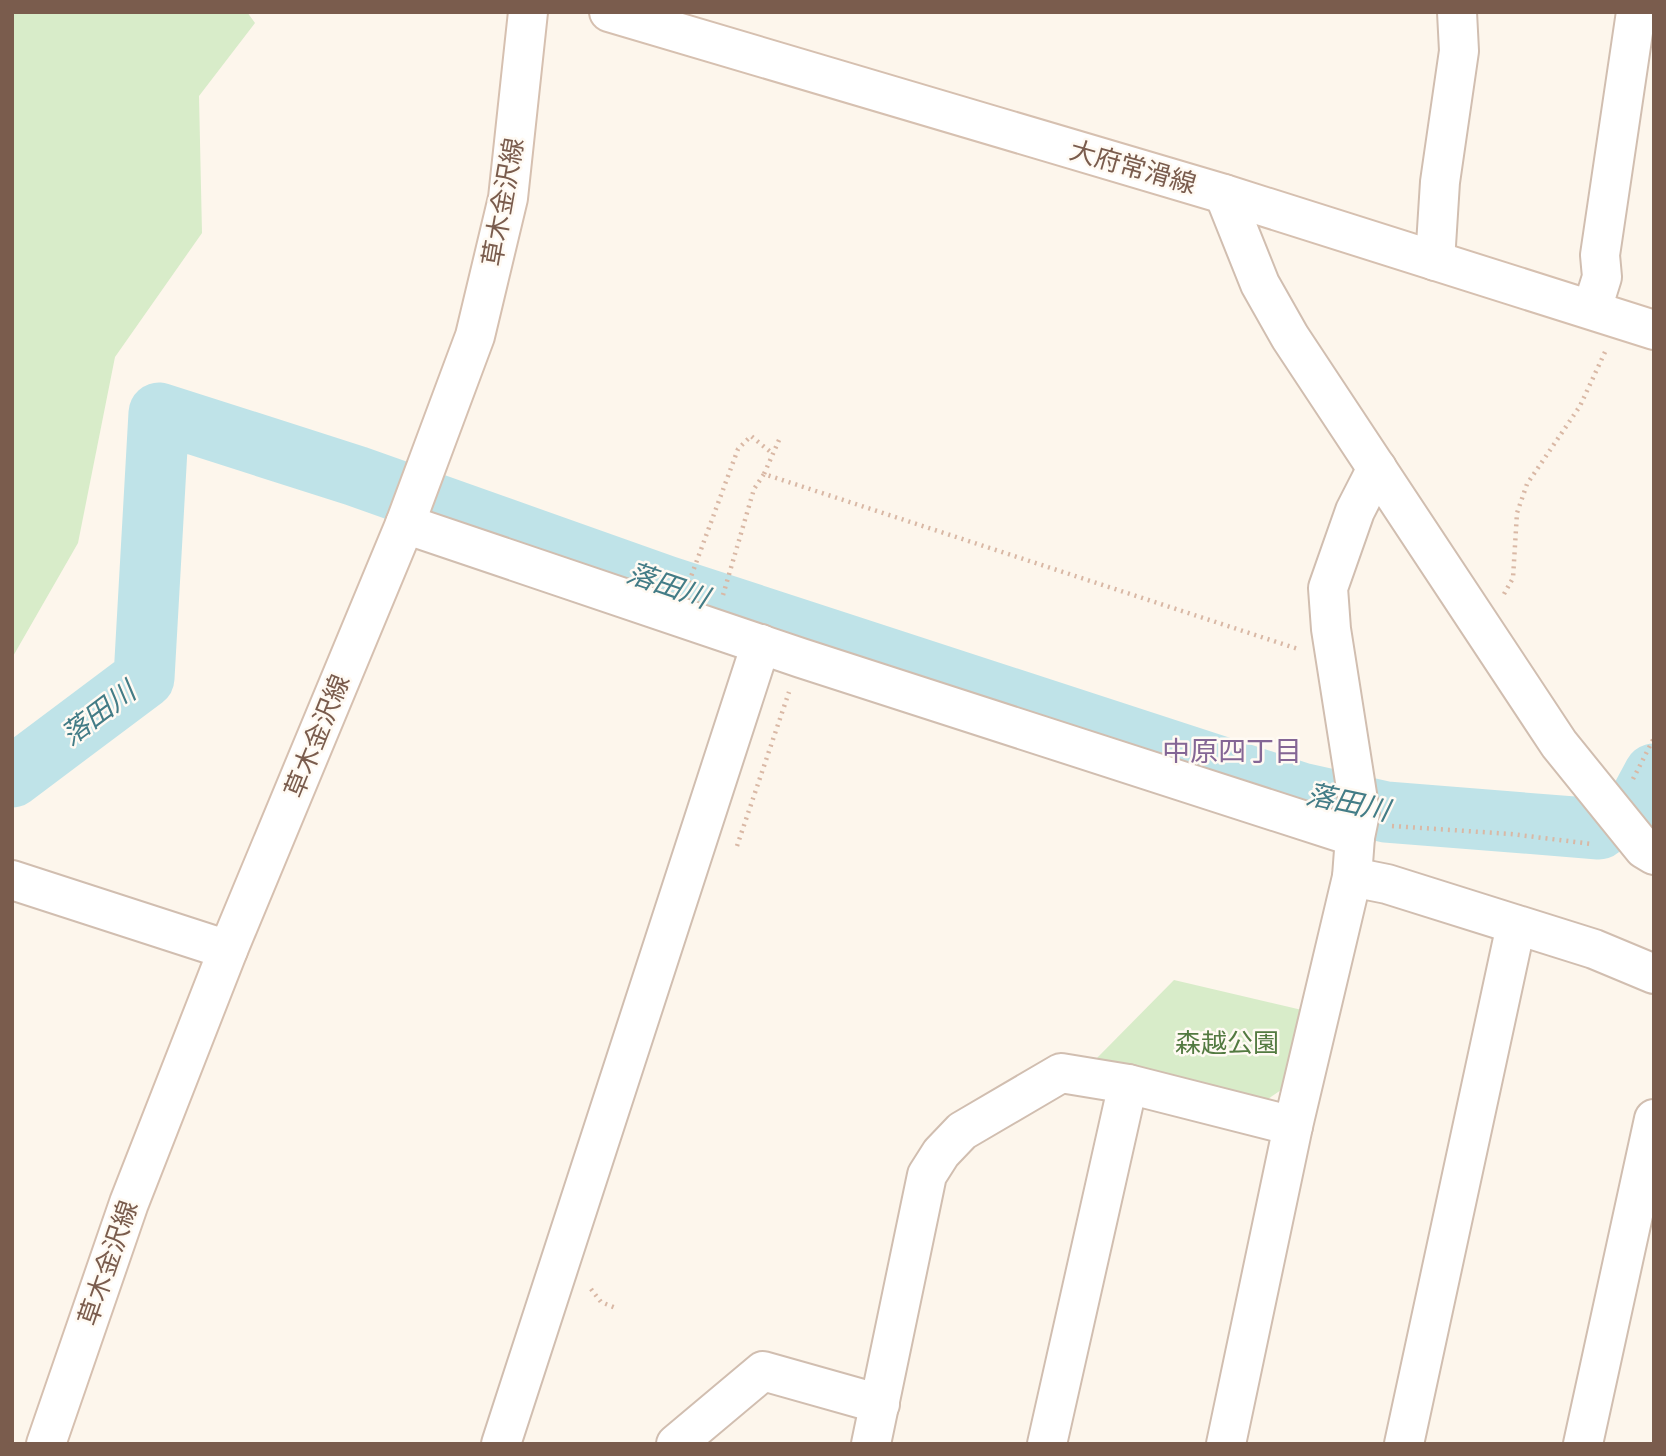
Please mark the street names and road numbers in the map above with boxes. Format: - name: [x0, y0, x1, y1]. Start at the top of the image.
- street label: 大府常滑線: [1066, 133, 1200, 201]
- street label: 草木金沢線: [475, 135, 531, 269]
- street label: 草木金沢線: [277, 669, 357, 803]
- street label: 草木金沢線: [71, 1196, 145, 1330]

